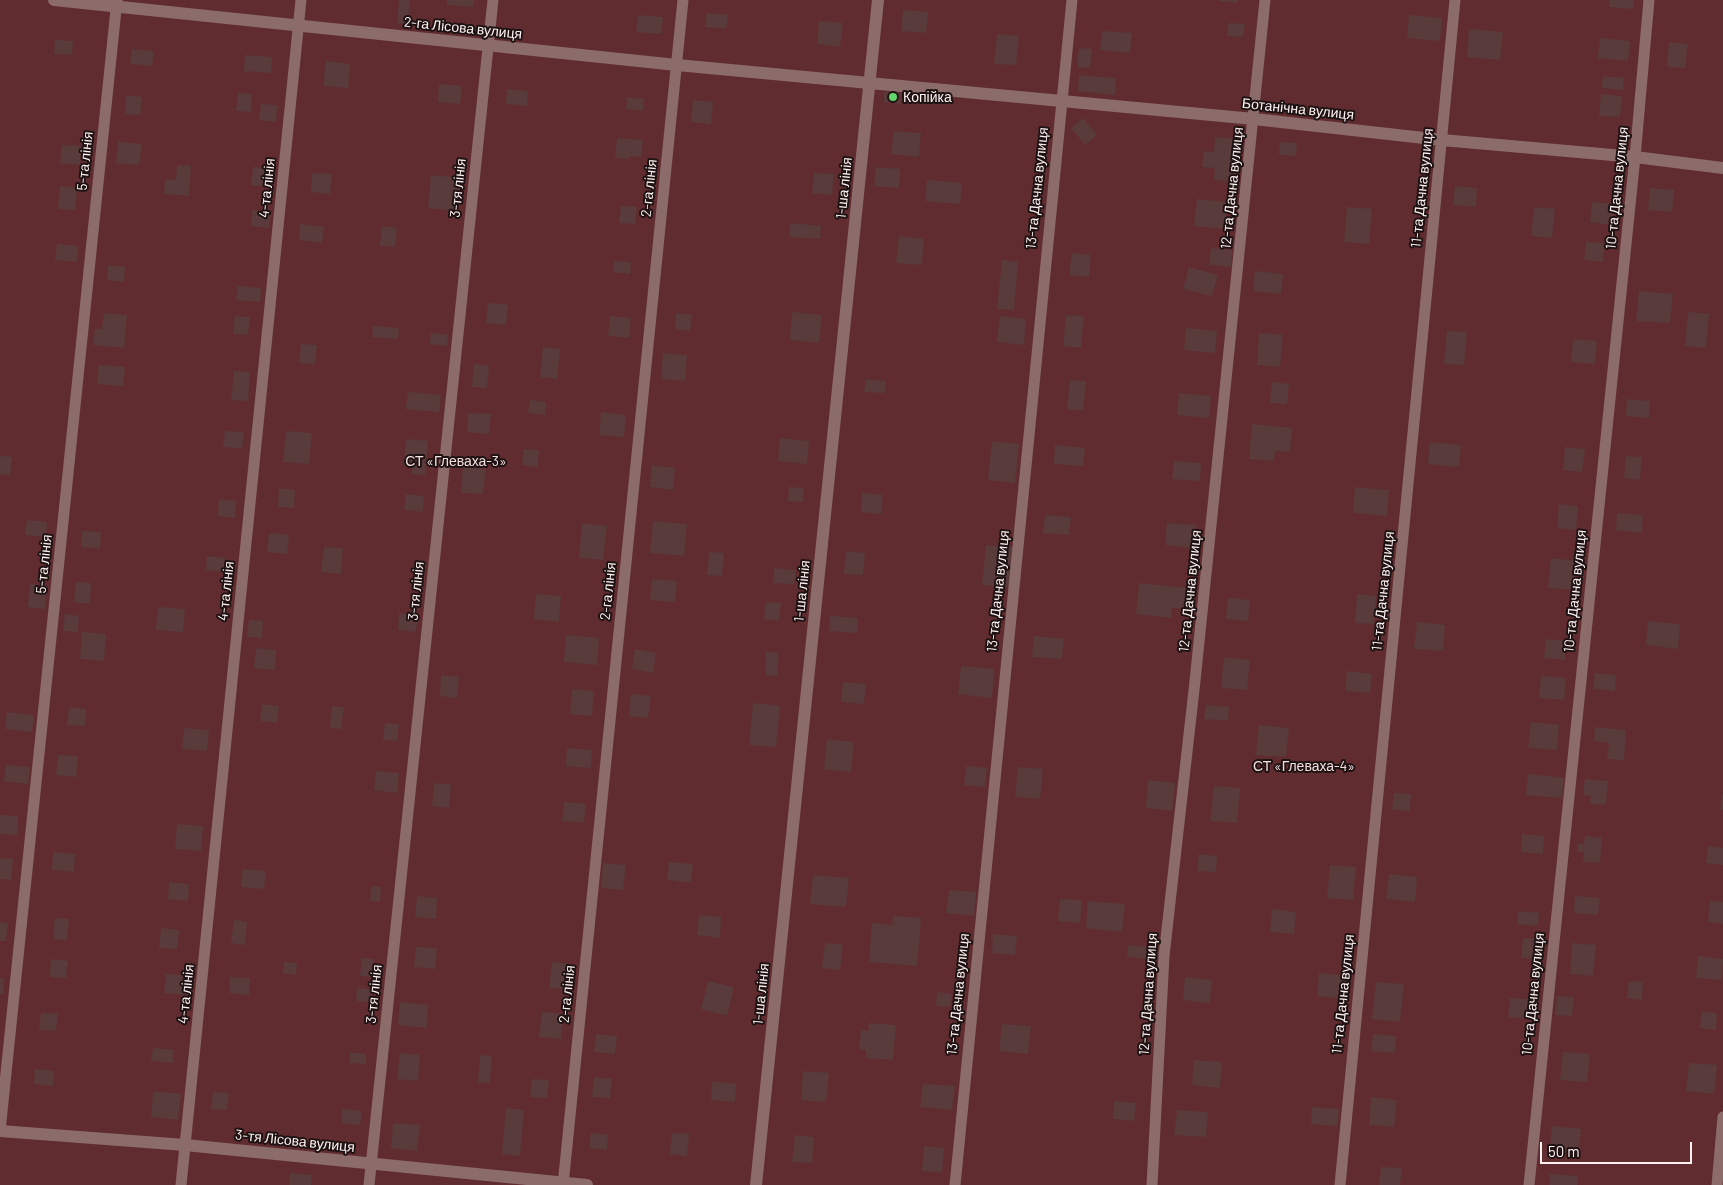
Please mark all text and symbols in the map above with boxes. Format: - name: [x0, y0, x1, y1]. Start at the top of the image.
- street label: 2-га Лісова вулиця: [403, 13, 523, 43]
- place label: Копійка: [903, 89, 952, 105]
- marker: Копійка: [887, 91, 899, 103]
- street label: Ботанічна вулиця: [1241, 95, 1355, 123]
- street label: 13-та Дачна вулиця: [1022, 126, 1052, 250]
- street label: 12-та Дачна вулиця: [1217, 126, 1247, 250]
- street label: 10-та Дачна вулиця: [1602, 126, 1632, 250]
- street label: 11-та Дачна вулиця: [1407, 127, 1437, 249]
- street label: 5-та лінія: [74, 131, 96, 191]
- street label: 1-ша лінія: [832, 156, 856, 220]
- street label: 4-та лінія: [256, 157, 278, 219]
- street label: 3-тя лінія: [447, 158, 469, 218]
- street label: 2-га лінія: [638, 158, 660, 218]
- park label: СТ «Глеваха-3»: [405, 453, 507, 469]
- street label: 13-та Дачна вулиця: [983, 529, 1013, 653]
- street label: 12-та Дачна вулиця: [1175, 529, 1205, 653]
- street label: 10-та Дачна вулиця: [1560, 529, 1590, 653]
- street label: 11-та Дачна вулиця: [1368, 530, 1398, 652]
- street label: 5-та лінія: [33, 534, 55, 594]
- street label: 1-ша лінія: [790, 559, 814, 623]
- street label: 4-та лінія: [215, 560, 237, 622]
- street label: 3-тя лінія: [405, 561, 427, 621]
- street label: 2-га лінія: [597, 561, 619, 621]
- park label: СТ «Глеваха-4»: [1253, 758, 1355, 774]
- street label: 13-та Дачна вулиця: [943, 932, 973, 1056]
- street label: 12-та Дачна вулиця: [1135, 932, 1161, 1056]
- street label: 10-та Дачна вулиця: [1518, 932, 1548, 1056]
- street label: 11-та Дачна вулиця: [1328, 933, 1358, 1055]
- street label: 1-ша лінія: [749, 962, 773, 1026]
- street label: 4-та лінія: [175, 963, 197, 1025]
- street label: 3-тя лінія: [363, 964, 385, 1024]
- street label: 2-га лінія: [556, 964, 578, 1024]
- street label: 3-тя Лісова вулиця: [234, 1126, 356, 1156]
- scale bar: [1543, 1132, 1696, 1164]
- text: 50 m: [1548, 1142, 1580, 1160]

